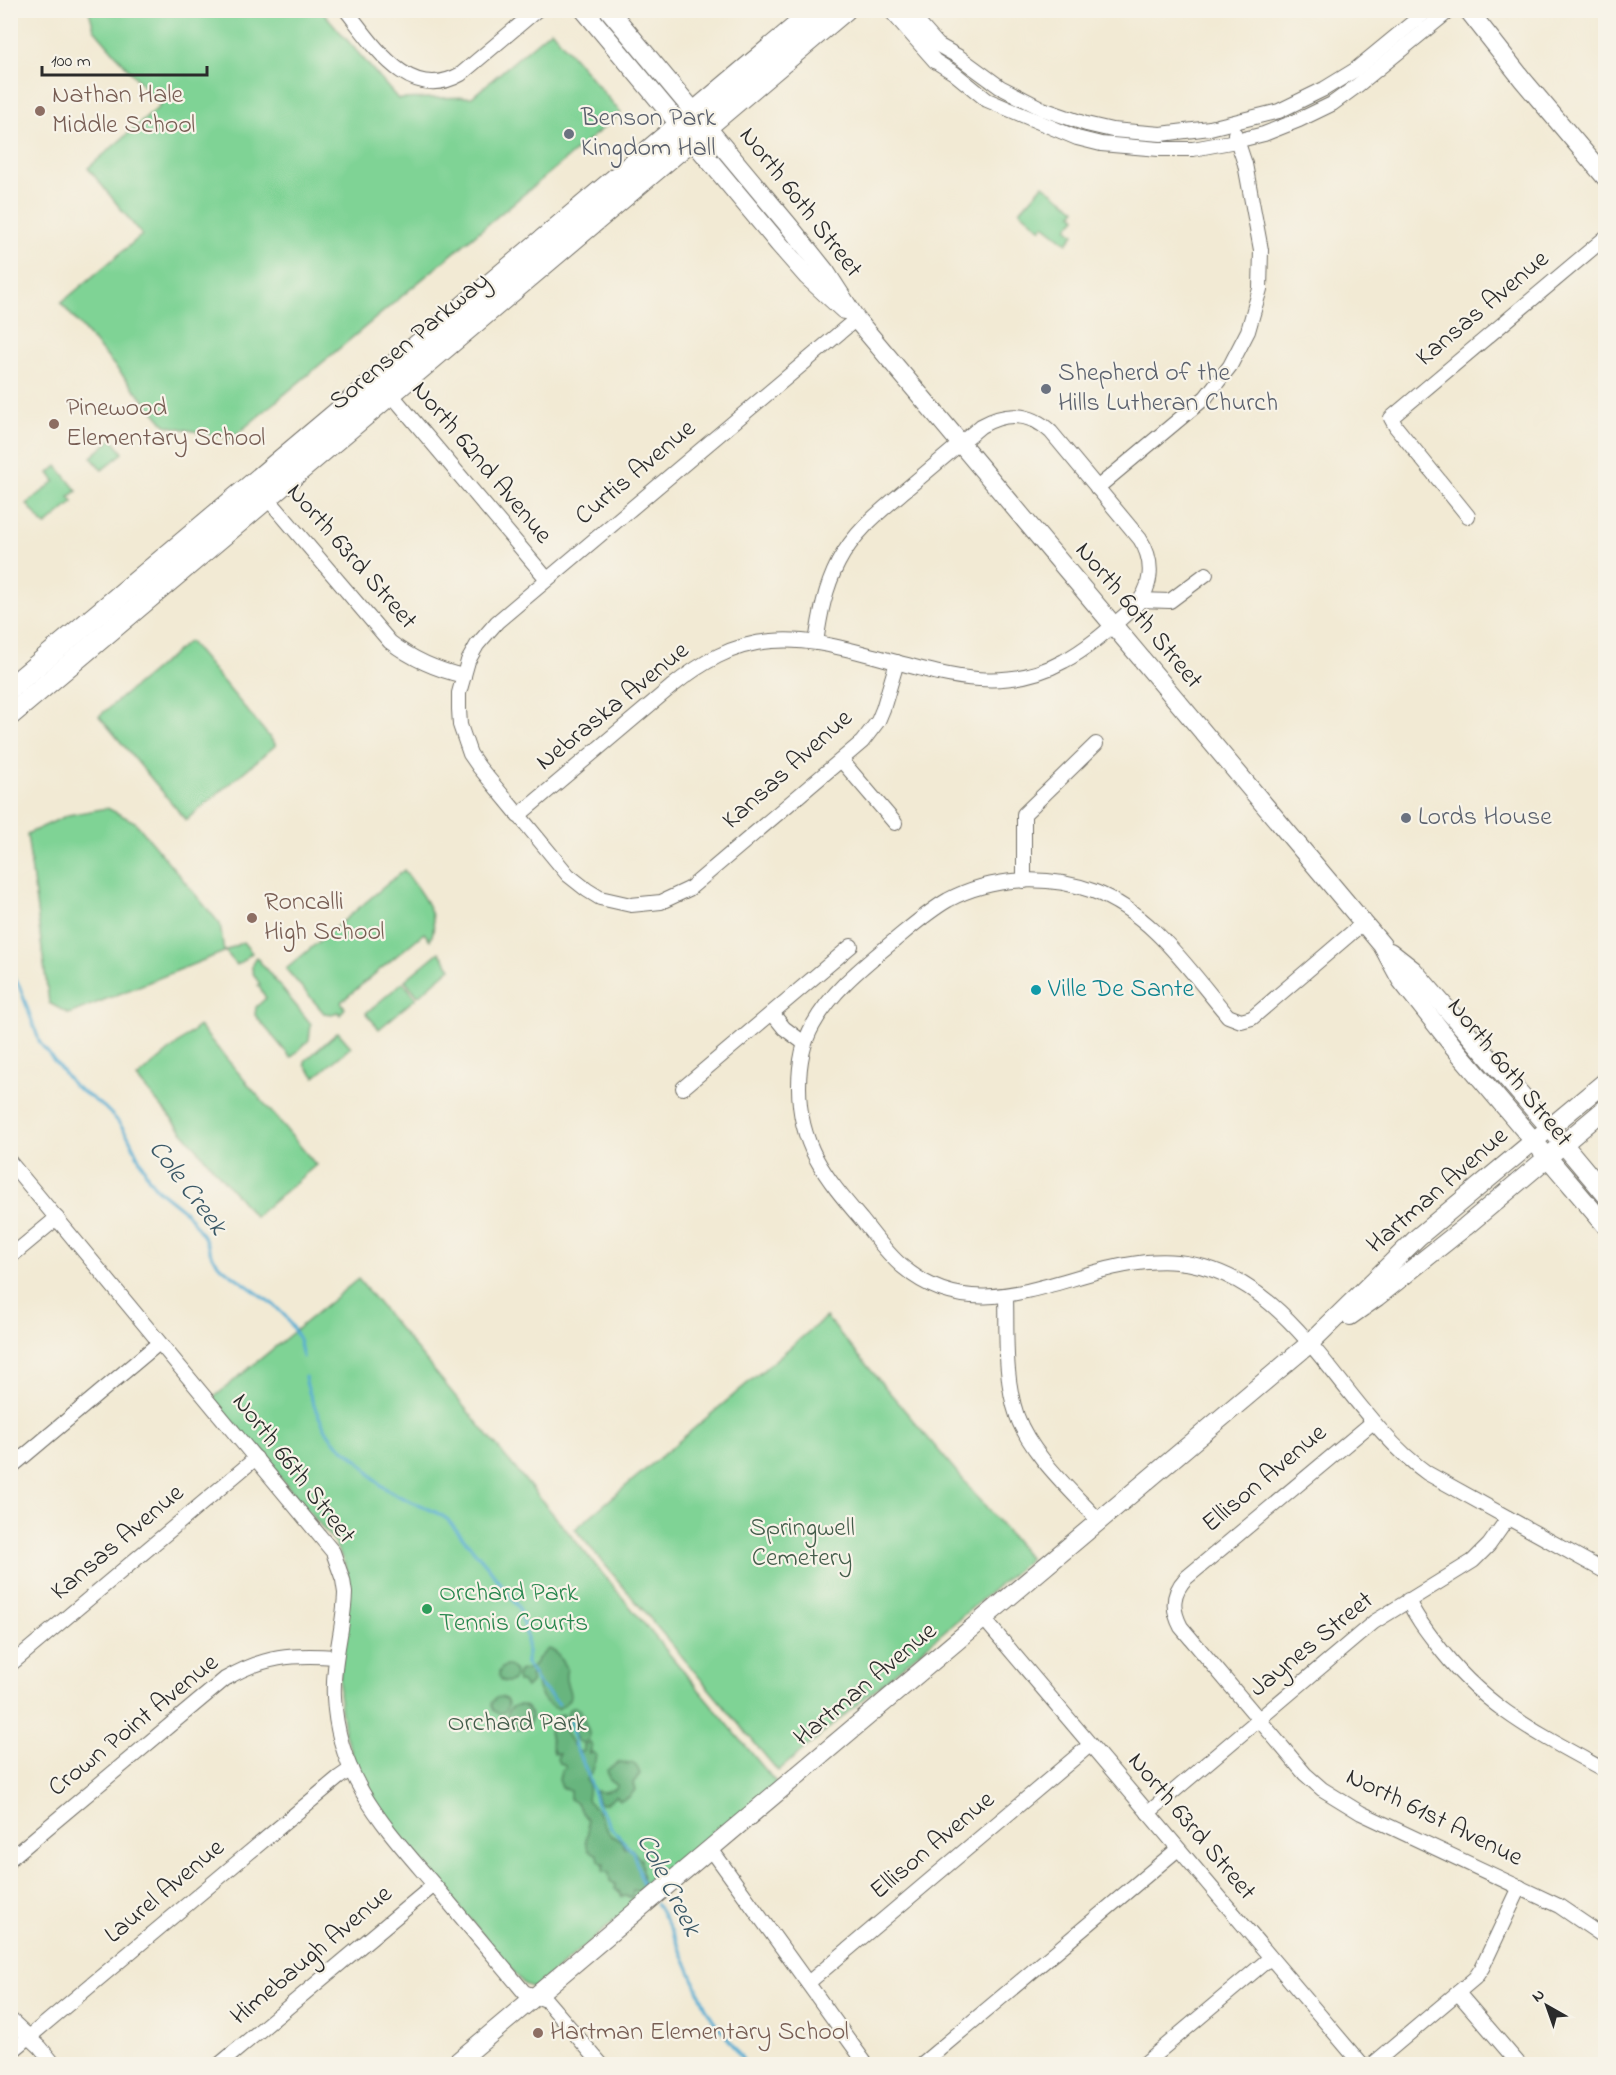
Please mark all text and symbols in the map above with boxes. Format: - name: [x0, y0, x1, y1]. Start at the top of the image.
- scale bar: [42, 39, 207, 77]
- text: 100 m: [51, 49, 91, 75]
- place label: Nathan Hale Middle School: [52, 77, 195, 145]
- place label: Benson Park Kingdom Hall: [580, 100, 717, 168]
- marker: Nathan Hale Middle School: [33, 104, 47, 118]
- street label: North 60th Street: [729, 119, 871, 287]
- marker: Benson Park Kingdom Hall: [562, 127, 576, 141]
- street label: Kansas Avenue: [1408, 241, 1558, 376]
- street label: Sorensen Parkway: [321, 263, 499, 421]
- place label: Shepherd of the Hills Lutheran Church: [1058, 355, 1278, 423]
- street label: North 62nd Avenue: [401, 373, 561, 553]
- marker: Shepherd of the Hills Lutheran Church: [1039, 382, 1053, 396]
- place label: Pinewood Elementary School: [66, 390, 265, 458]
- street label: Curtis Avenue: [567, 411, 705, 535]
- marker: Pinewood Elementary School: [47, 417, 61, 431]
- street label: North 63rd Street: [276, 475, 426, 639]
- street label: North 60th Street: [1065, 534, 1211, 698]
- street label: Nebraska Avenue: [528, 633, 698, 781]
- street label: Kansas Avenue: [714, 701, 862, 839]
- place label: Lords House: [1418, 799, 1552, 837]
- marker: Lords House: [1399, 811, 1413, 825]
- place label: Roncalli High School: [264, 884, 385, 952]
- marker: Roncalli High School: [245, 911, 259, 925]
- place label: Ville De Sante: [1047, 971, 1195, 1009]
- marker: Ville De Sante: [1029, 983, 1043, 997]
- street label: North 60th Street: [1437, 990, 1581, 1156]
- street label: Hartman Avenue: [1359, 1118, 1518, 1263]
- water label: Cole Creek: [138, 1132, 237, 1245]
- street label: North 66th Street: [222, 1385, 364, 1553]
- street label: Ellison Avenue: [1194, 1415, 1336, 1543]
- street label: Kansas Avenue: [43, 1475, 193, 1610]
- park label: Springwell Cemetery: [749, 1510, 855, 1578]
- place label: Orchard Park Tennis Courts: [439, 1575, 588, 1643]
- street label: Jaynes Street: [1241, 1583, 1383, 1707]
- marker: Orchard Park Tennis Courts: [420, 1602, 434, 1616]
- street label: Hartman Avenue: [786, 1613, 946, 1757]
- street label: Crown Point Avenue: [41, 1645, 228, 1807]
- park label: Orchard Park: [447, 1705, 587, 1743]
- street label: North 63rd Street: [1117, 1744, 1265, 1910]
- street label: North 61st Avenue: [1339, 1759, 1529, 1877]
- street label: Ellison Avenue: [862, 1782, 1004, 1910]
- water label: Cole Creek: [626, 1827, 711, 1944]
- street label: Laurel Avenue: [97, 1830, 234, 1954]
- street label: Himebaugh Avenue: [223, 1876, 402, 2035]
- north arrow: [1517, 1976, 1577, 2036]
- text: N: [1527, 1983, 1551, 2009]
- place label: Hartman Elementary School: [550, 2014, 849, 2052]
- marker: Hartman Elementary School: [531, 2026, 545, 2040]

